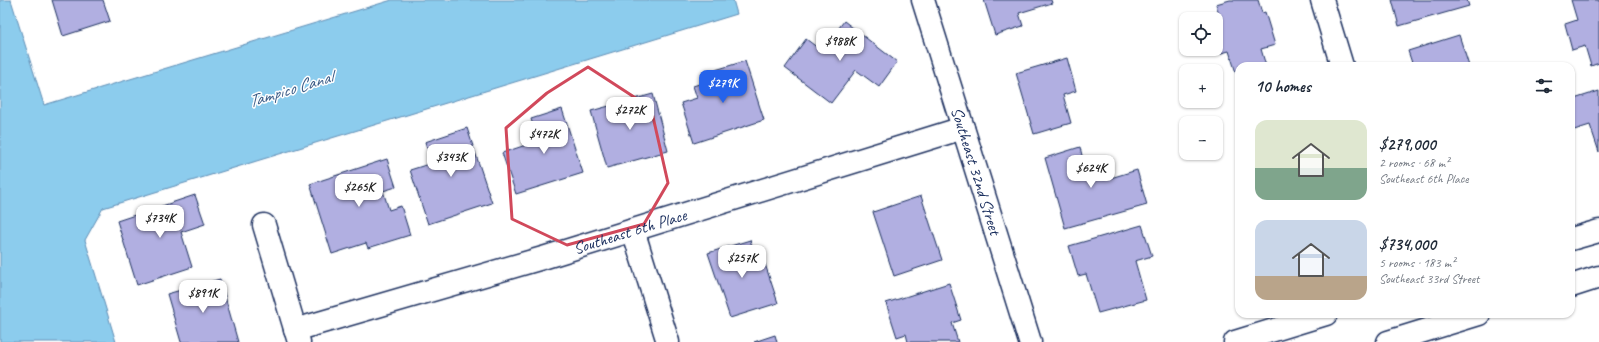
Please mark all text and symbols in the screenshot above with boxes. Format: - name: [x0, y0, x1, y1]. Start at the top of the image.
- map controls: [1179, 12, 1223, 160]
- button: locate: [1179, 12, 1223, 56]
- pin: $988K: [812, 28, 868, 62]
- text: $988K: [825, 33, 855, 49]
- water label: Tampico Canal: [245, 64, 340, 112]
- button: +: [1179, 64, 1223, 108]
- pin: $279K: [695, 70, 751, 104]
- text: $279K: [708, 75, 738, 91]
- icon: filters: [1533, 75, 1555, 97]
- text: 10 homes: [1255, 76, 1311, 97]
- pin: $272K: [602, 97, 658, 131]
- text: $272K: [615, 102, 645, 118]
- street label: Southeast 32nd Street: [947, 104, 1007, 240]
- button: −: [1179, 116, 1223, 160]
- pin: $472K: [516, 121, 572, 155]
- text: $472K: [529, 126, 559, 142]
- text: $279,000: [1379, 134, 1436, 155]
- icon: home: [1287, 136, 1335, 184]
- pin: $343K: [423, 144, 479, 178]
- text: $343K: [436, 149, 466, 165]
- pin: $624K: [1063, 155, 1119, 189]
- text: 2 rooms · 68 m²: [1379, 155, 1449, 171]
- text: $624K: [1076, 160, 1106, 176]
- text: Southeast 6th Place: [1379, 171, 1469, 187]
- pin: $265K: [331, 174, 387, 208]
- text: $265K: [344, 179, 374, 195]
- street label: Southeast 6th Place: [571, 203, 690, 258]
- pin: $734K: [132, 205, 188, 239]
- text: $734K: [145, 210, 175, 226]
- text: $734,000: [1379, 234, 1436, 255]
- icon: home: [1287, 236, 1335, 284]
- pin: $257K: [714, 245, 770, 279]
- text: $257K: [727, 250, 757, 266]
- text: 5 rooms · 183 m²: [1379, 255, 1455, 271]
- text: Southeast 33rd Street: [1379, 271, 1479, 287]
- pin: $891K: [175, 280, 231, 314]
- text: $891K: [188, 285, 218, 301]

